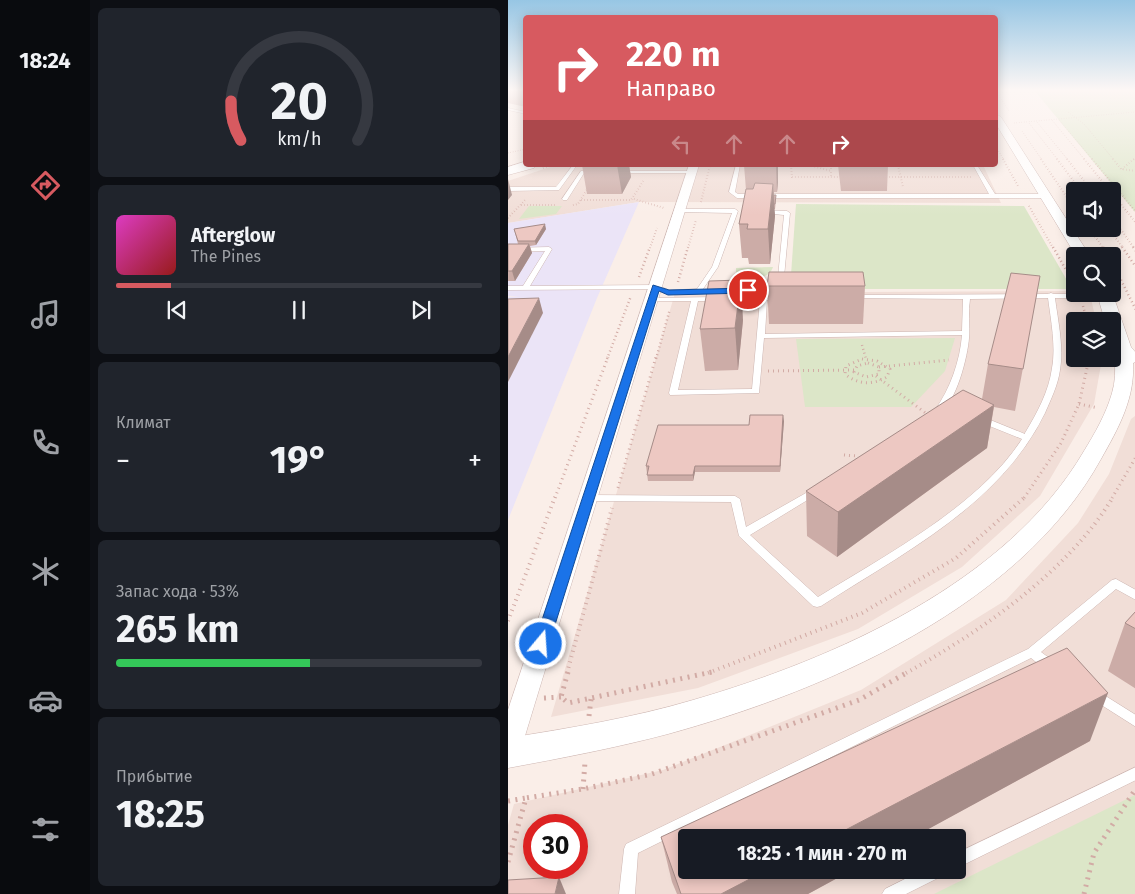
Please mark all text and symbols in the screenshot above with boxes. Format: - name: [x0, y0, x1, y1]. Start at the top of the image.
- text: 220 m: [626, 33, 721, 75]
- icon: right: [543, 35, 608, 100]
- text: 18:24: [19, 47, 71, 74]
- text: 20: [270, 70, 328, 133]
- text: Направо: [626, 75, 716, 102]
- text: km/h: [277, 128, 321, 150]
- icon: left: [667, 130, 695, 158]
- icon: ahead: [720, 130, 748, 158]
- icon: ahead: [773, 130, 801, 158]
- icon: right: [826, 130, 854, 158]
- icon: directions: [28, 168, 63, 203]
- map controls: [1066, 182, 1121, 367]
- button: sound: [1066, 182, 1121, 237]
- text: Afterglow: [191, 224, 275, 247]
- text: The Pines: [191, 247, 261, 266]
- button: search: [1066, 247, 1121, 302]
- pin: [727, 269, 769, 311]
- icon: arrive: [734, 276, 762, 304]
- icon: previous: [163, 296, 191, 324]
- icon: pause: [285, 296, 313, 324]
- icon: next: [407, 296, 435, 324]
- icon: music: [28, 297, 63, 332]
- button: layers: [1066, 312, 1121, 367]
- text: Климат: [116, 413, 171, 432]
- icon: phone: [28, 425, 63, 460]
- text: 19°: [270, 437, 328, 483]
- text: −: [116, 444, 130, 477]
- text: +: [468, 444, 482, 477]
- icon: climate: [28, 554, 63, 589]
- text: Запас хода · 53%: [116, 582, 239, 601]
- text: 265 km: [116, 606, 239, 652]
- position arrow: [514, 617, 566, 669]
- icon: car: [28, 683, 63, 718]
- text: Прибытие: [116, 767, 192, 786]
- text: 18:25: [116, 791, 205, 837]
- icon: filters: [28, 812, 63, 847]
- speed limit sign: 30: [523, 814, 588, 879]
- text: 18:25 · 1 мин · 270 m: [737, 842, 907, 865]

